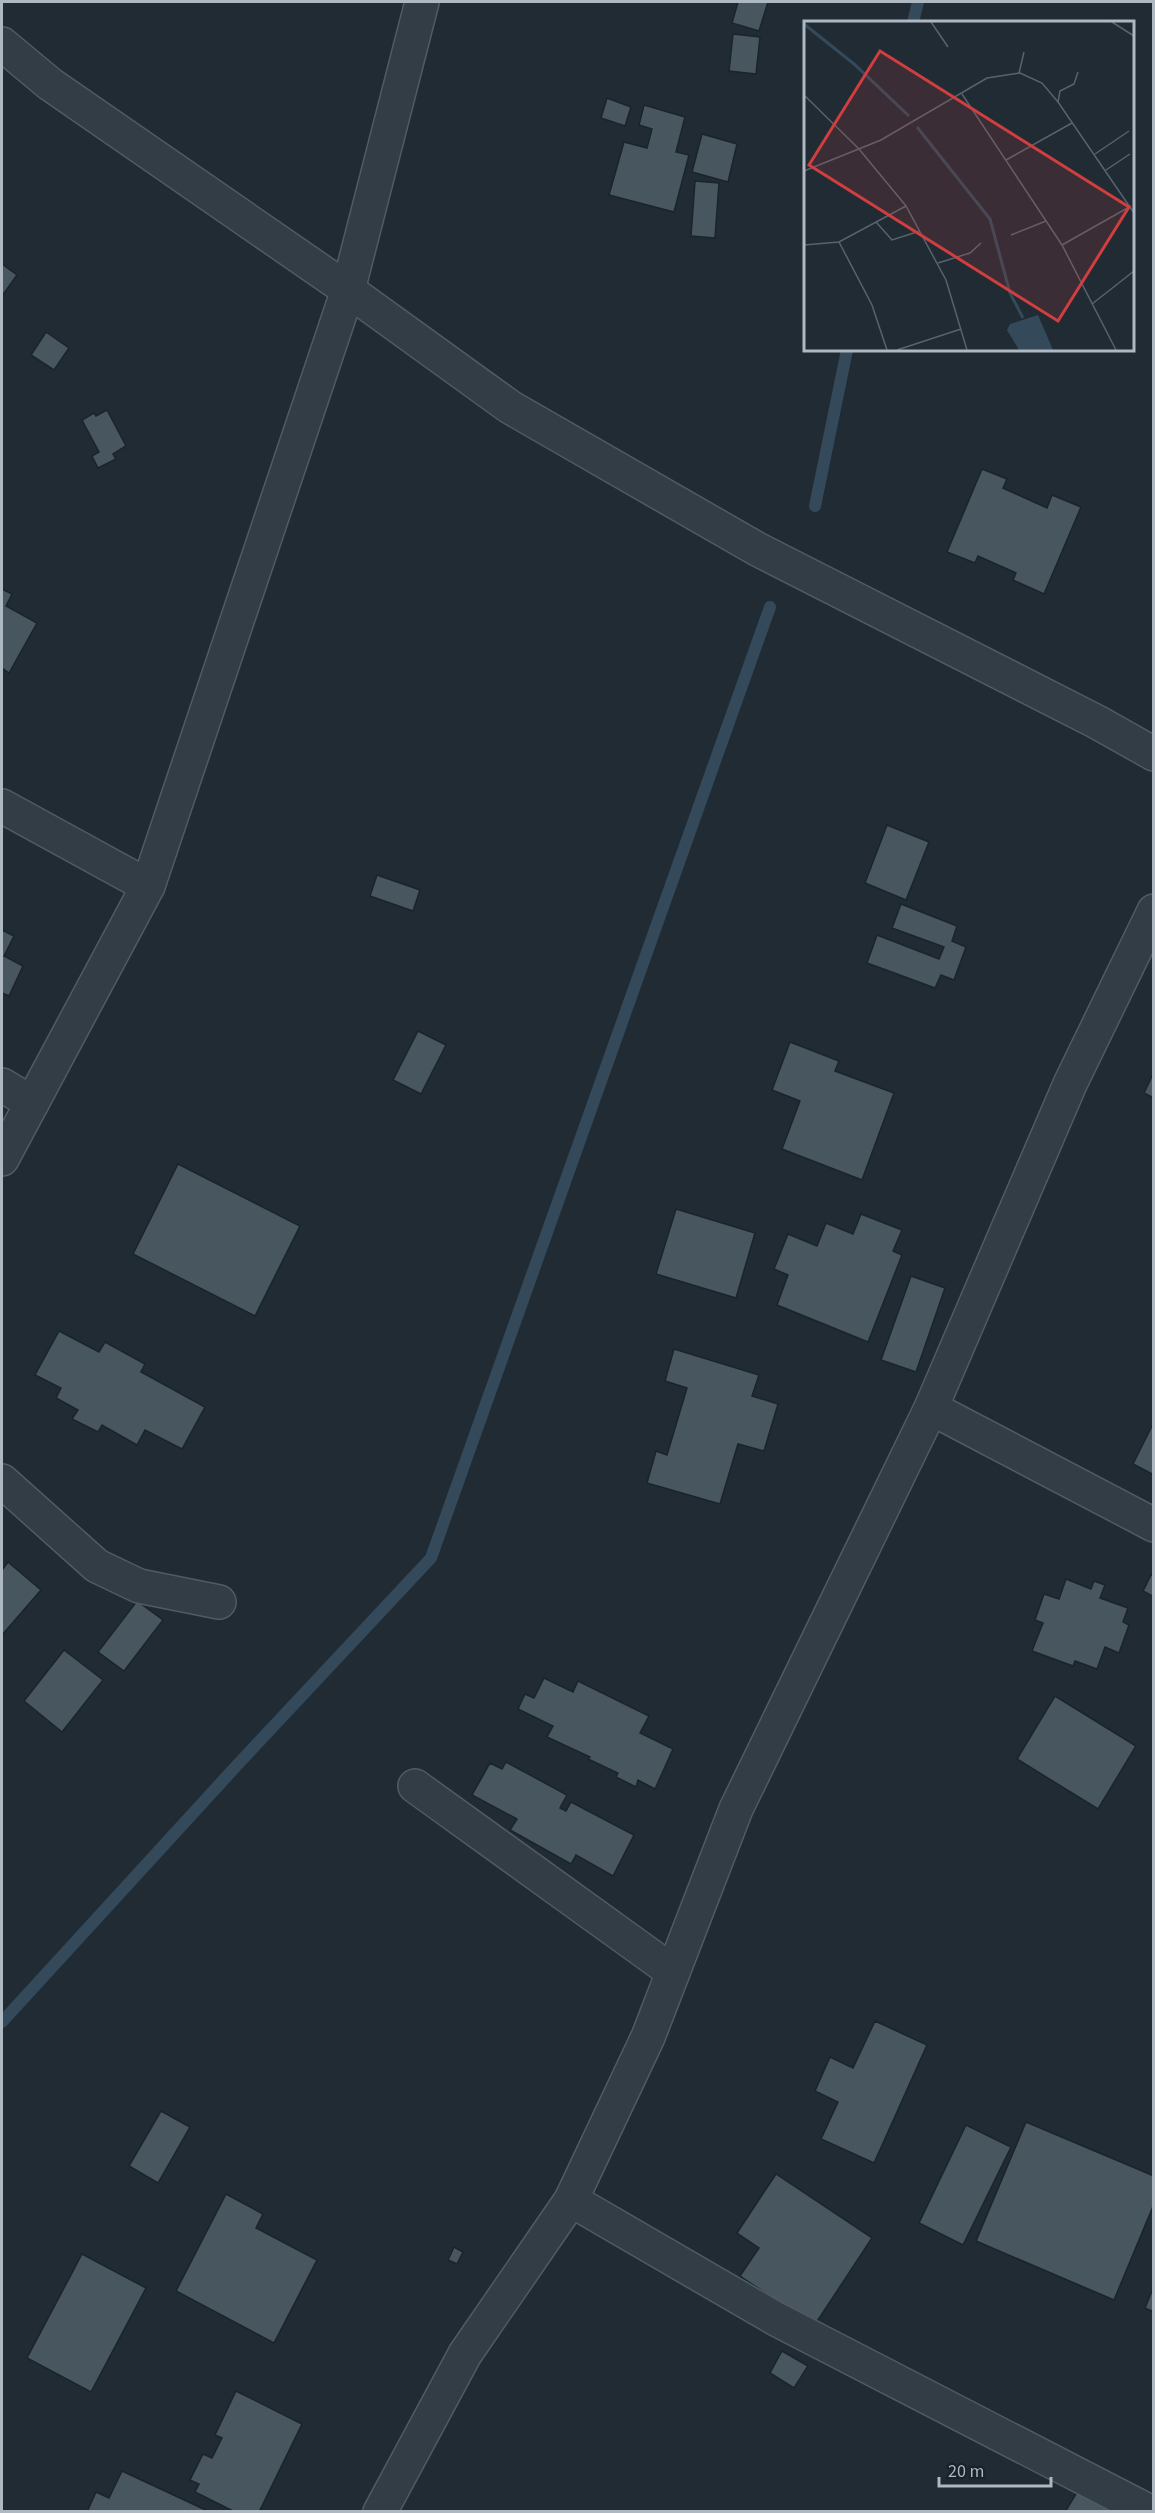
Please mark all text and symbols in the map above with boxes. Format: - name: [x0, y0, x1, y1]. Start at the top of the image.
- inset map: [804, 21, 1134, 351]
- scale bar: [939, 2450, 1052, 2488]
- text: 20 m: [948, 2459, 984, 2484]

